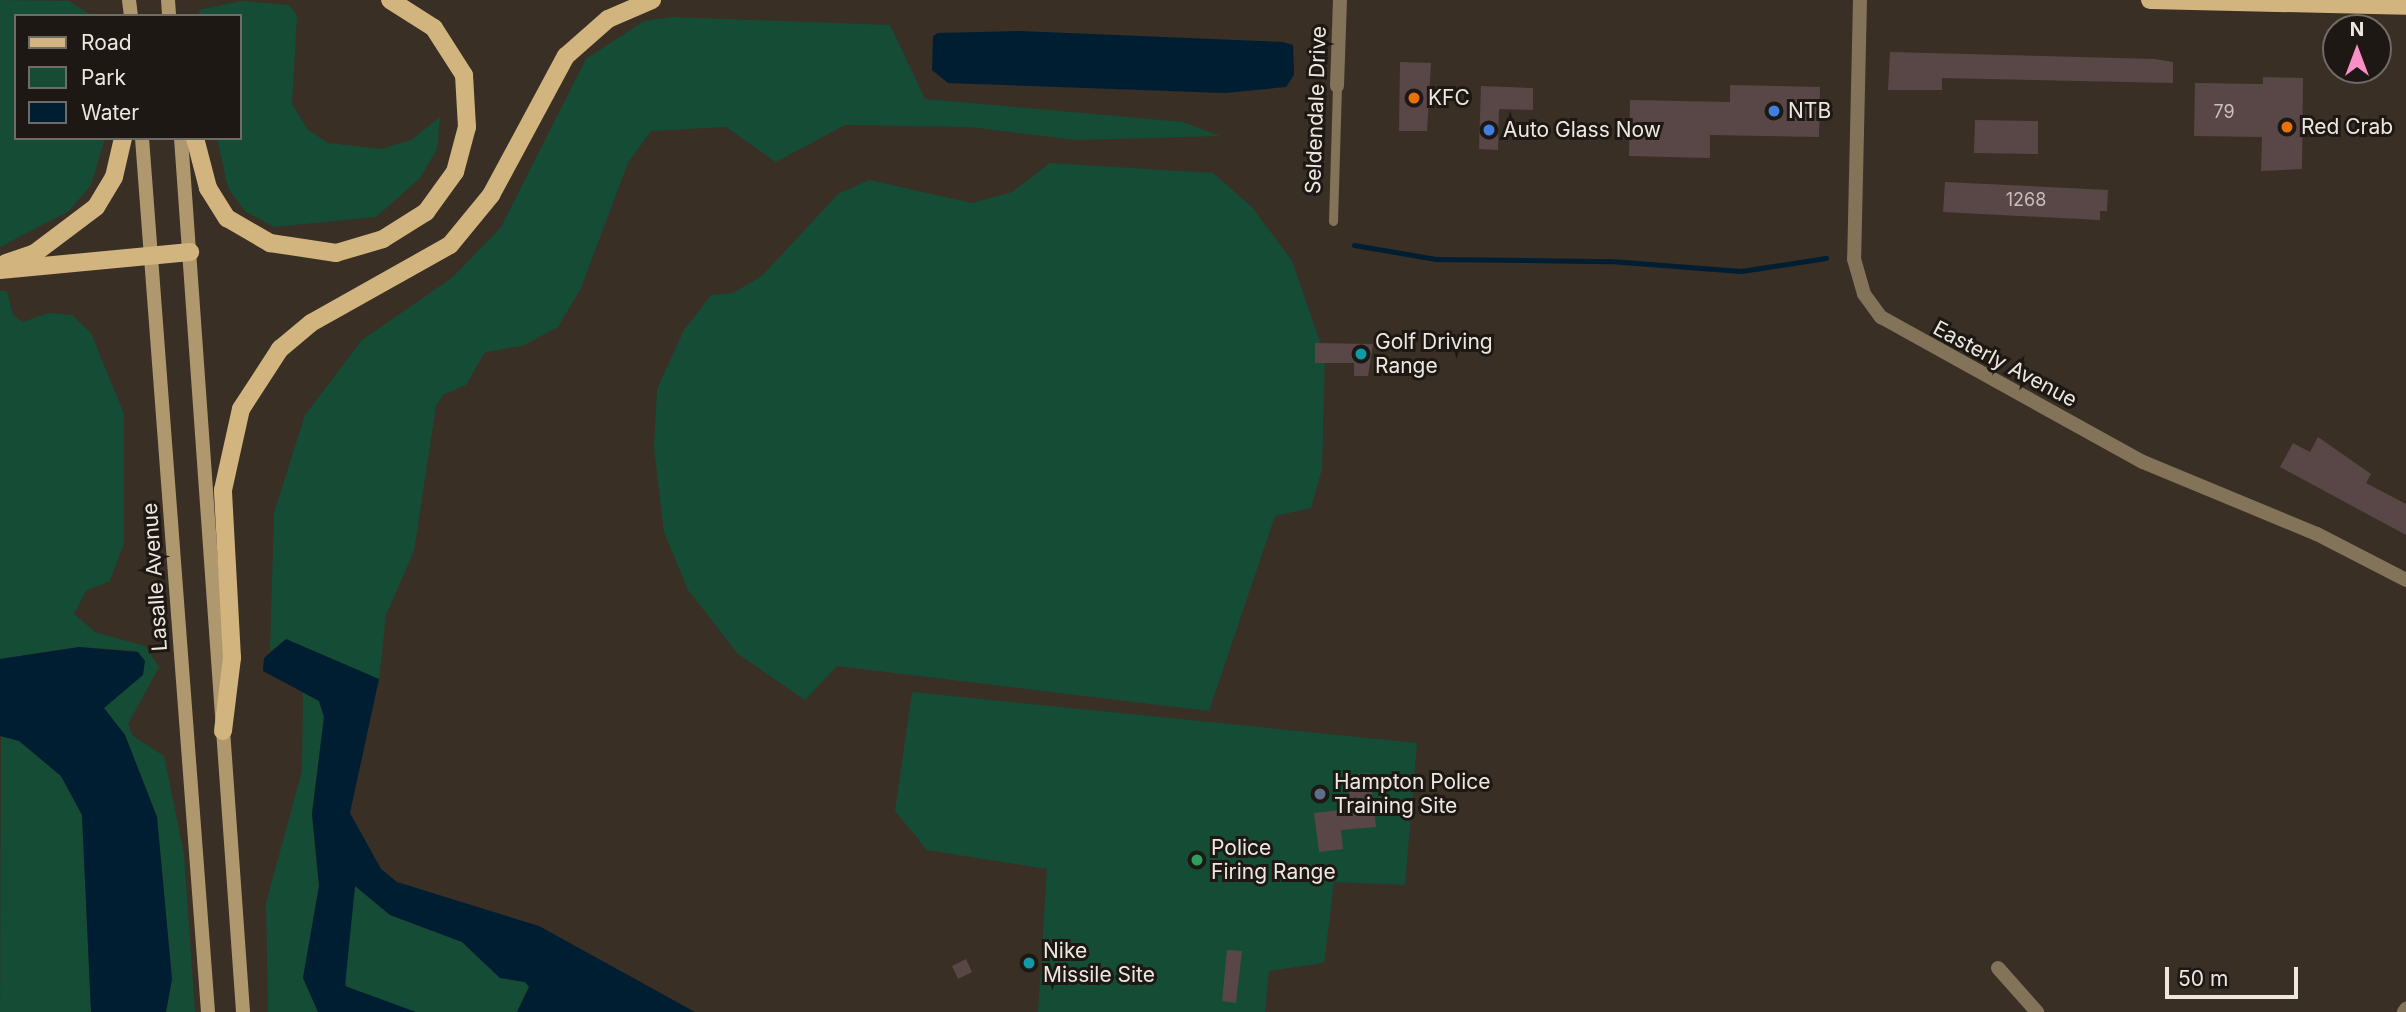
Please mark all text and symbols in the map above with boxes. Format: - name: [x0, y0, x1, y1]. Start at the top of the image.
- legend: [14, 14, 242, 140]
- north arrow: [2322, 14, 2392, 84]
- text: N: [2350, 18, 2364, 41]
- street label: Seldendale Drive: [1300, 25, 1332, 195]
- text: Road: [81, 30, 132, 55]
- text: Park: [81, 65, 126, 90]
- place label: KFC: [1428, 85, 1470, 111]
- marker: KFC: [1406, 90, 1422, 106]
- place label: NTB: [1788, 98, 1831, 124]
- text: Water: [81, 100, 139, 125]
- house number: 79: [2213, 101, 2235, 123]
- marker: NTB: [1766, 103, 1782, 119]
- place label: Red Crab: [2301, 114, 2393, 140]
- place label: Auto Glass Now: [1503, 117, 1661, 143]
- marker: Red Crab: [2279, 119, 2295, 135]
- marker: Auto Glass Now: [1481, 122, 1497, 138]
- house number: 1268: [2006, 189, 2046, 211]
- street label: Easterly Avenue: [1929, 315, 2081, 413]
- place label: Golf Driving Range: [1375, 329, 1493, 379]
- marker: Golf Driving Range: [1353, 346, 1369, 362]
- street label: Lasalle Avenue: [137, 502, 173, 652]
- place label: Hampton Police Training Site: [1334, 769, 1491, 819]
- marker: Hampton Police Training Site: [1312, 786, 1328, 802]
- place label: Police Firing Range: [1211, 835, 1336, 885]
- marker: Police Firing Range: [1189, 852, 1205, 868]
- place label: Nike Missile Site: [1043, 938, 1155, 988]
- scale bar: [2168, 953, 2301, 997]
- marker: Nike Missile Site: [1021, 955, 1037, 971]
- text: 50 m: [2178, 966, 2228, 991]

